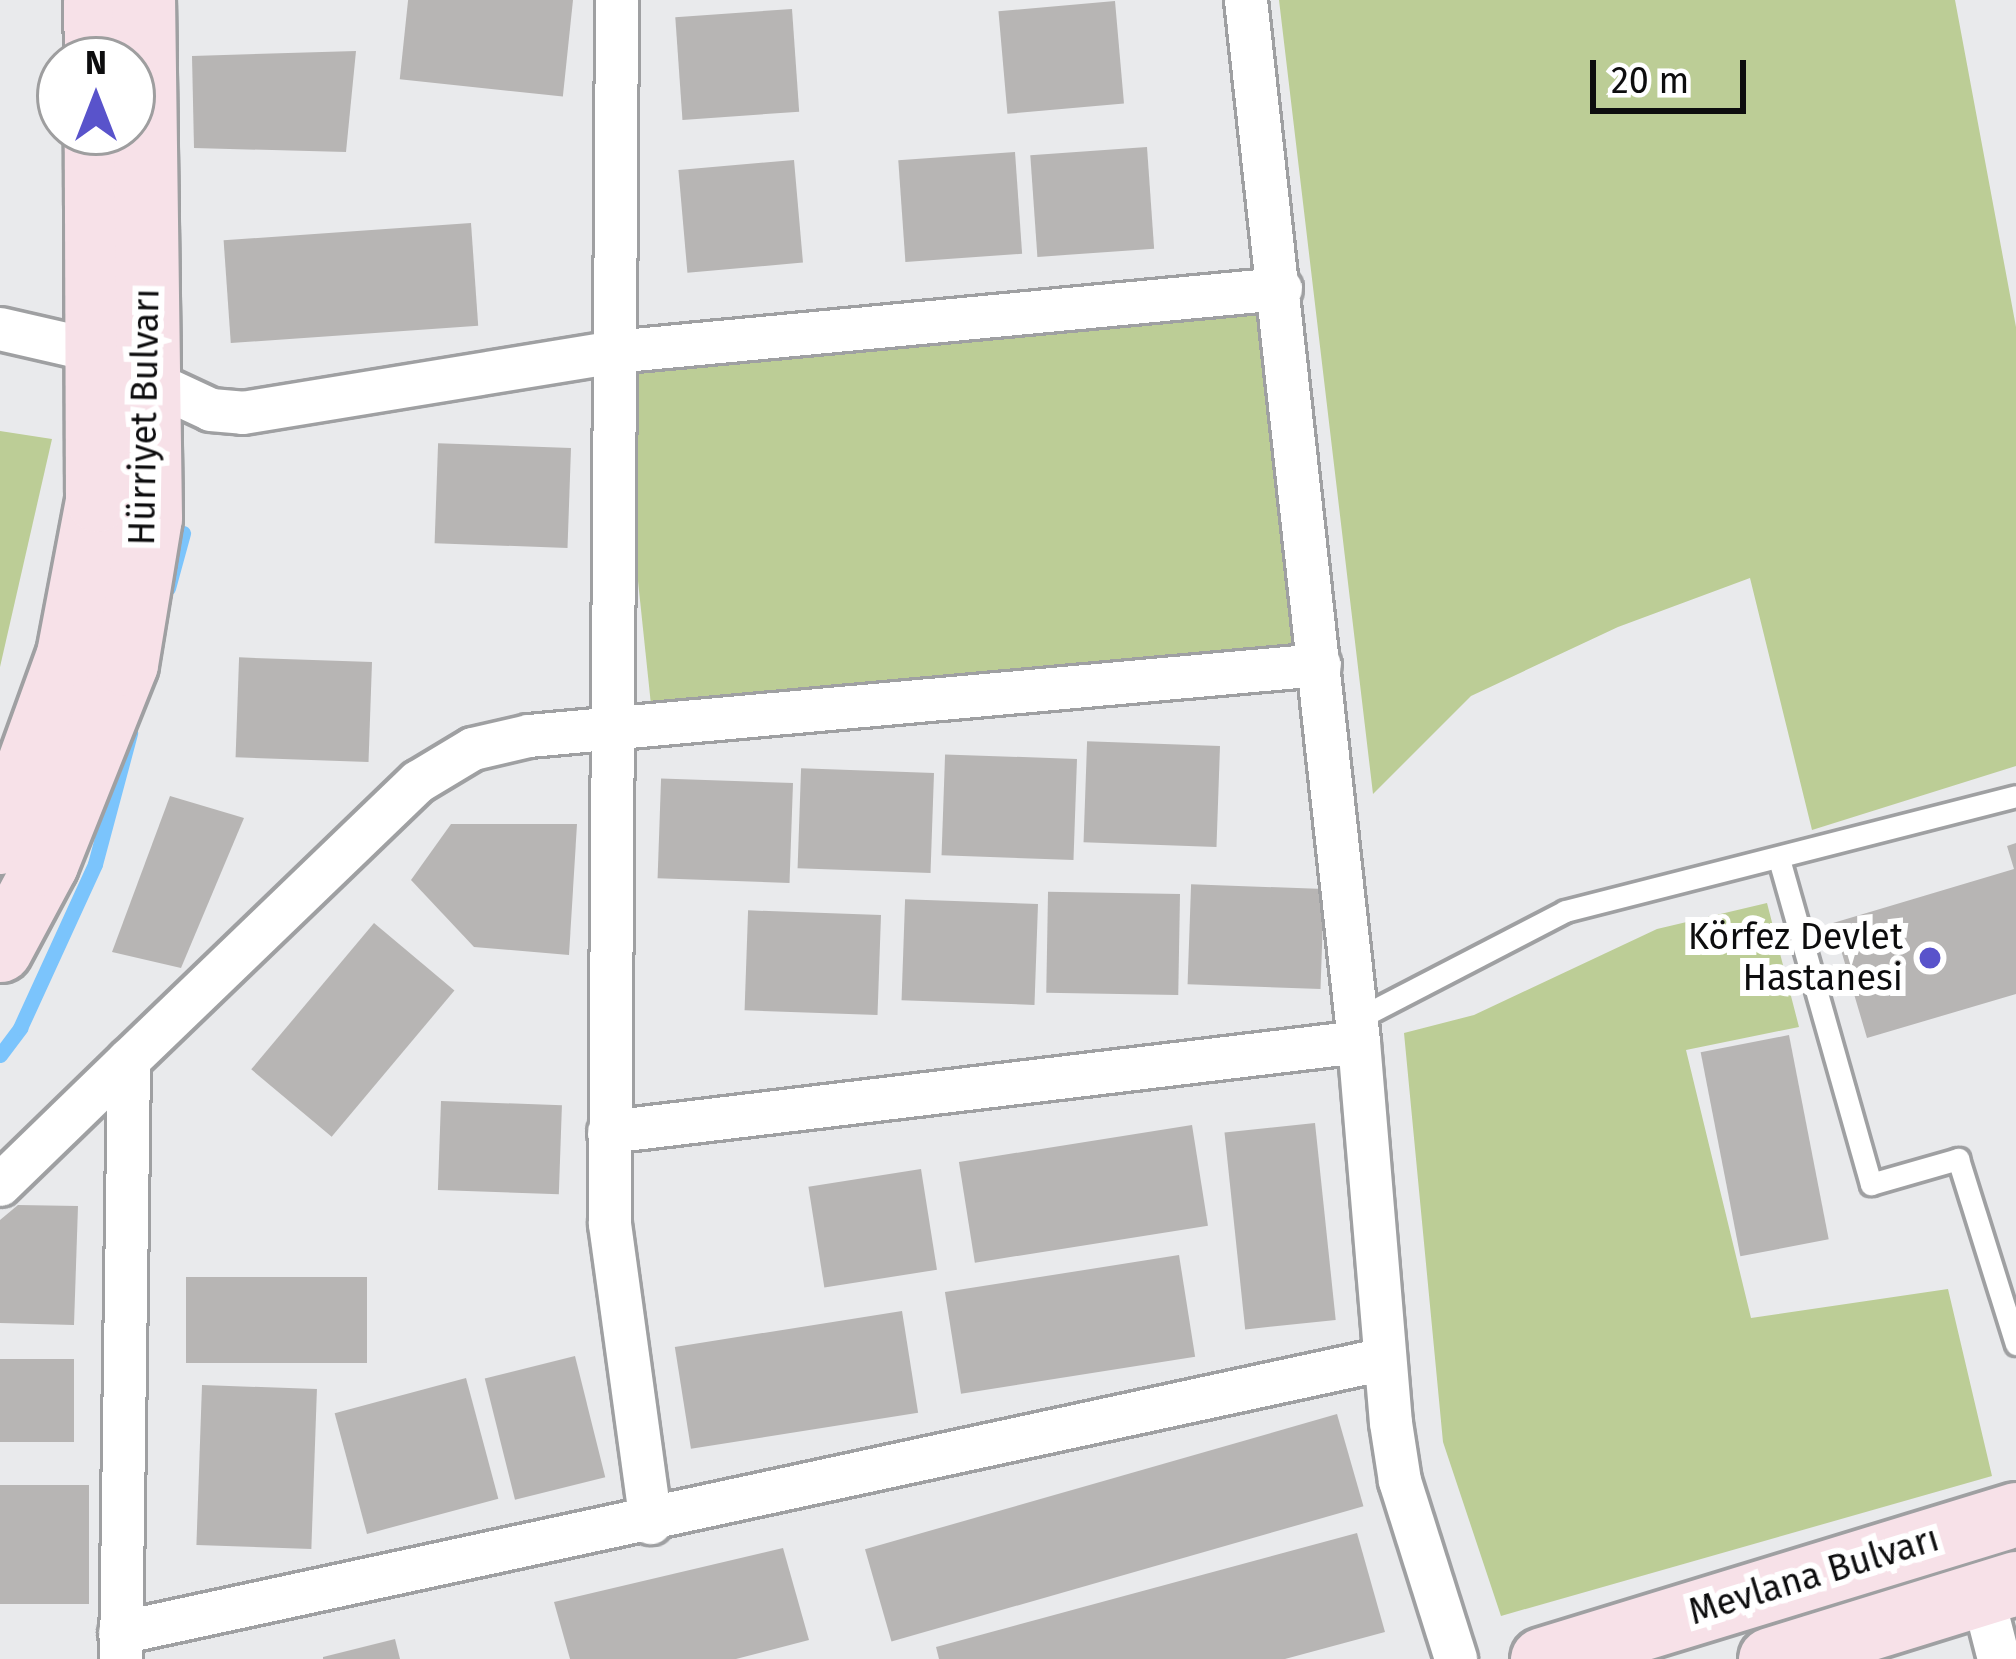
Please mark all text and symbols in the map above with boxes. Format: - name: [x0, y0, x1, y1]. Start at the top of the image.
- north arrow: [36, 36, 156, 156]
- scale bar: [1596, 36, 1752, 110]
- text: N: [85, 43, 107, 83]
- text: 20 m: [1611, 59, 1689, 103]
- street label: Hürriyet Bulvarı: [121, 288, 169, 546]
- place label: Körfez Devlet Hastanesi: [1688, 915, 1903, 1000]
- marker: Körfez Devlet Hastanesi: [1914, 942, 1946, 974]
- street label: Mevlana Bulvarı: [1684, 1517, 1944, 1635]

